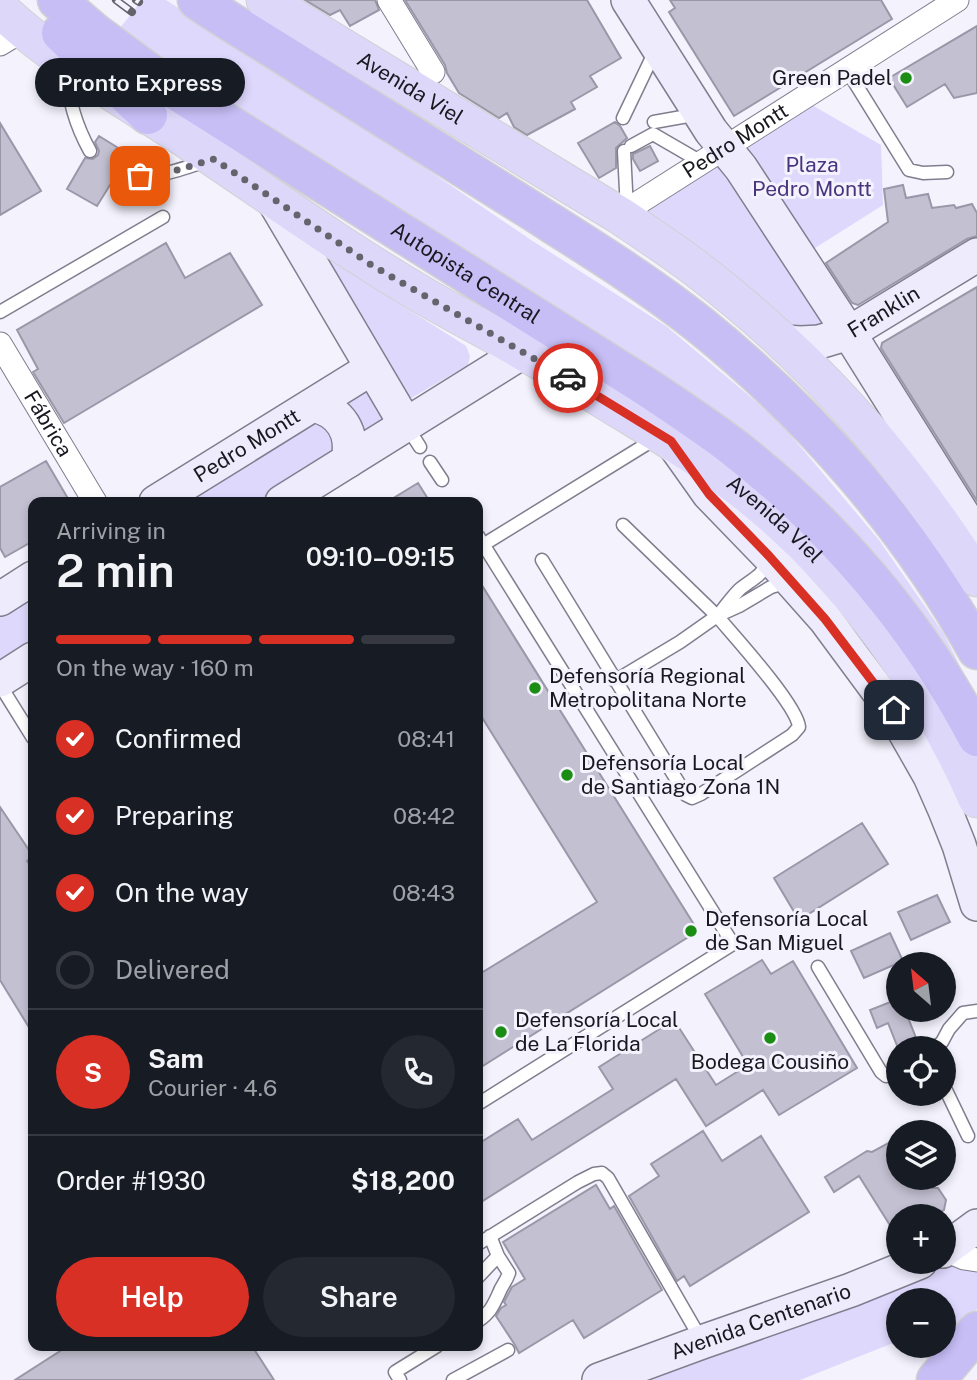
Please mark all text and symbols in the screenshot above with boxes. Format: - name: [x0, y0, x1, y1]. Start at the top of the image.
- street label: Avenida Viel: [353, 46, 468, 130]
- callout: Pronto Express: [35, 57, 245, 106]
- place label: Green Padel: [772, 65, 892, 90]
- text: Pronto Express: [58, 69, 222, 96]
- marker: Green Padel: [898, 70, 914, 86]
- street label: Pedro Montt: [678, 98, 793, 183]
- pin: [110, 146, 170, 206]
- park label: Plaza Pedro Montt: [752, 152, 872, 201]
- icon: bag: [121, 157, 159, 195]
- street label: Autopista Central: [387, 216, 545, 329]
- street label: Franklin: [843, 280, 924, 343]
- courier: [533, 343, 603, 413]
- icon: car: [549, 359, 587, 397]
- street label: Fábrica: [19, 386, 78, 461]
- street label: Pedro Montt: [189, 403, 304, 487]
- street label: Avenida Viel: [722, 470, 828, 568]
- text: Arriving in: [56, 517, 166, 544]
- text: 09:10–09:15: [306, 541, 455, 572]
- text: 2 min: [56, 543, 175, 597]
- text: On the way · 160 m: [56, 654, 254, 681]
- place label: Defensoría Regional Metropolitana Norte: [549, 663, 747, 712]
- marker: Defensoría Regional Metropolitana Norte: [527, 680, 543, 696]
- pin: [864, 680, 924, 740]
- icon: home: [875, 691, 913, 729]
- icon: check: [56, 720, 94, 758]
- text: Confirmed: [115, 723, 242, 754]
- text: 08:41: [397, 725, 455, 752]
- place label: Defensoría Local de Santiago Zona 1N: [581, 750, 780, 799]
- marker: Defensoría Local de Santiago Zona 1N: [559, 767, 575, 783]
- icon: check: [56, 797, 94, 835]
- text: Preparing: [115, 800, 234, 831]
- text: 08:42: [393, 802, 455, 829]
- icon: check: [56, 874, 94, 912]
- text: On the way: [115, 877, 249, 908]
- text: 08:43: [392, 879, 455, 906]
- place label: Defensoría Local de San Miguel: [705, 906, 868, 955]
- marker: Defensoría Local de San Miguel: [683, 923, 699, 939]
- north arrow: [886, 952, 956, 1022]
- map controls: [886, 952, 956, 1358]
- text: Delivered: [115, 954, 230, 985]
- place label: Defensoría Local de La Florida: [515, 1007, 678, 1056]
- marker: Defensoría Local de La Florida: [493, 1024, 509, 1040]
- marker: Bodega Cousiño: [762, 1030, 778, 1046]
- button: phone: [381, 1035, 455, 1109]
- button: locate: [886, 1036, 956, 1106]
- text: Sam: [148, 1043, 204, 1074]
- place label: Bodega Cousiño: [691, 1049, 849, 1074]
- text: S: [84, 1057, 102, 1088]
- text: Courier · 4.6: [148, 1074, 277, 1101]
- button: layers: [886, 1120, 956, 1190]
- text: Order #1930: [56, 1165, 206, 1196]
- text: $18,200: [351, 1165, 455, 1196]
- button: +: [886, 1204, 956, 1274]
- button: Help: [56, 1257, 249, 1337]
- button: Share: [263, 1257, 455, 1337]
- street label: Avenida Centenario: [667, 1278, 854, 1365]
- button: −: [886, 1288, 956, 1358]

